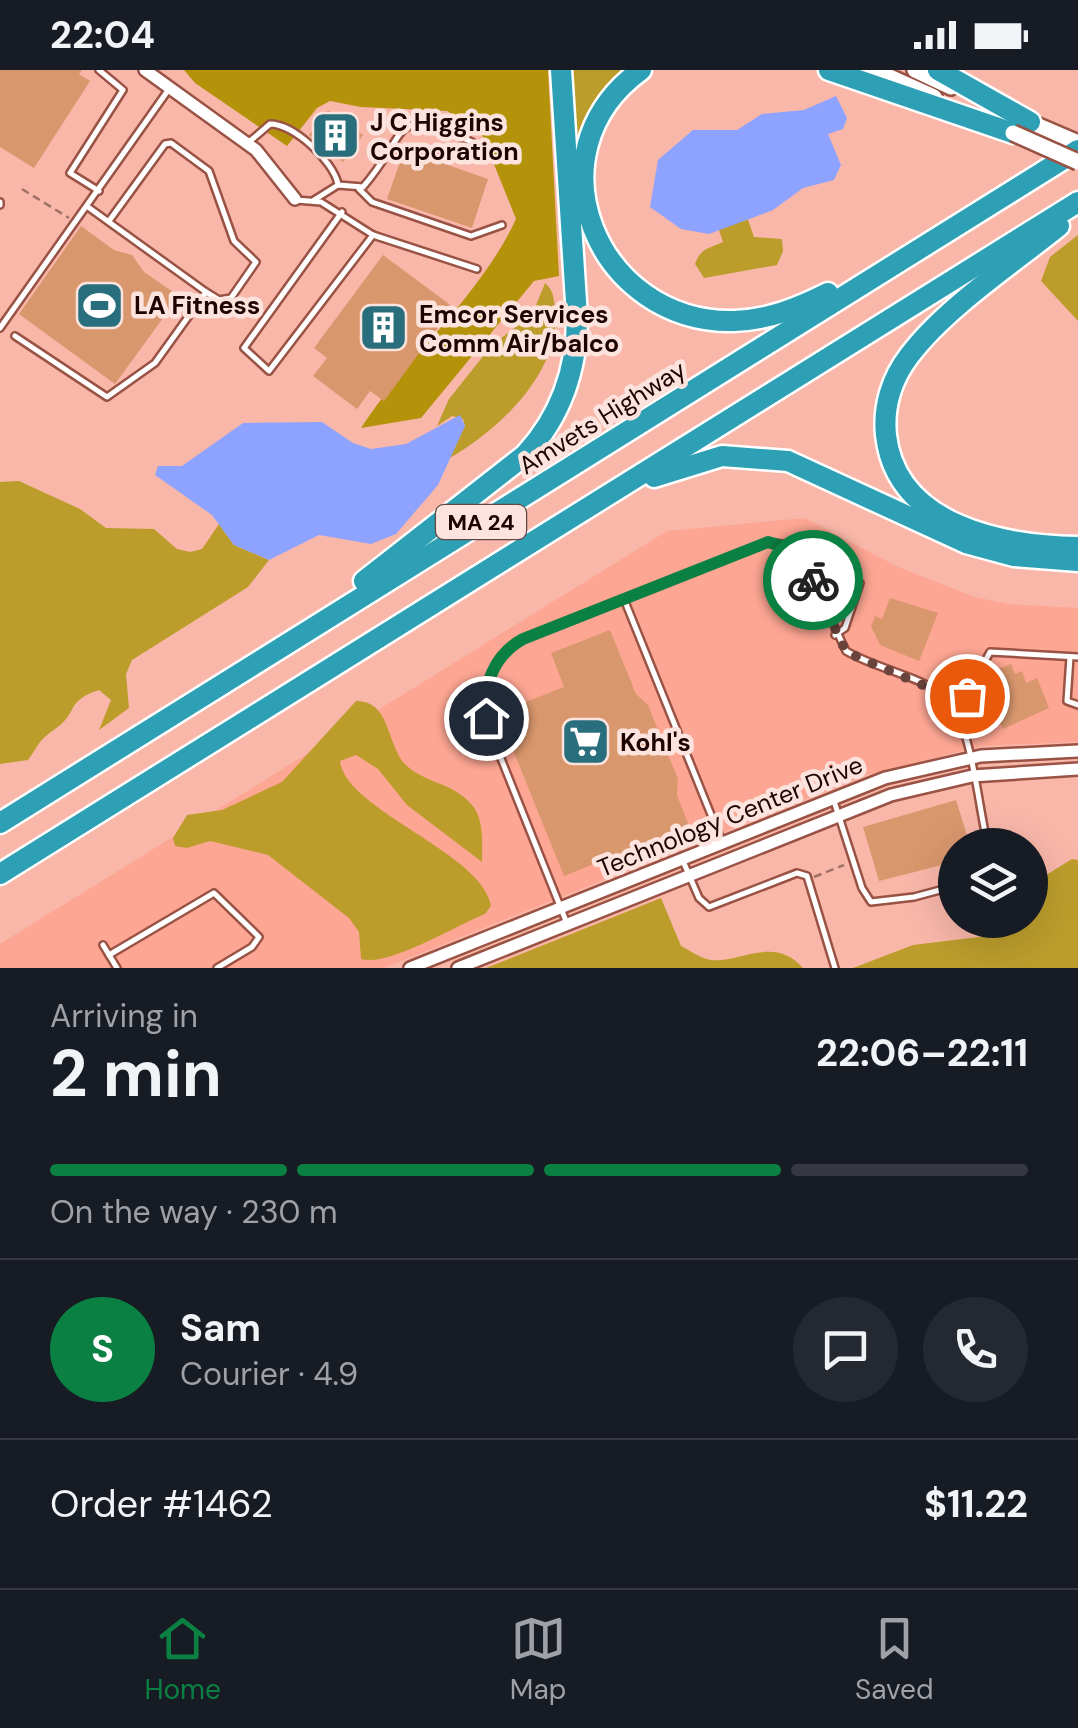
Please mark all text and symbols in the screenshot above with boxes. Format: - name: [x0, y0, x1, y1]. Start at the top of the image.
- text: 22:04: [50, 10, 155, 60]
- place label: J C Higgins Corporation: [370, 106, 519, 168]
- building icon: J C Higgins Corporation: [309, 110, 361, 162]
- sports icon: LA Fitness: [73, 279, 125, 331]
- place label: LA Fitness: [134, 289, 260, 322]
- place label: Emcor Services Comm Air/balco: [419, 298, 619, 360]
- building icon: Emcor Services Comm Air/balco: [358, 302, 410, 354]
- street label: Amvets Highway: [513, 353, 692, 482]
- road number: MA 24: [436, 505, 526, 539]
- courier: [763, 530, 863, 630]
- icon: bike: [786, 553, 841, 608]
- pin: [925, 654, 1010, 739]
- icon: bag: [940, 669, 995, 724]
- pin: [444, 676, 529, 761]
- icon: home: [459, 691, 514, 746]
- supermarket icon: Kohl's: [559, 716, 611, 768]
- place label: Kohl's: [620, 726, 691, 759]
- street label: Technology Center Drive: [593, 748, 868, 885]
- map controls: [938, 828, 1048, 938]
- button: layers: [938, 828, 1048, 938]
- text: Arriving in: [50, 995, 198, 1037]
- text: 22:06–22:11: [816, 1028, 1028, 1078]
- text: 2 min: [50, 1032, 222, 1116]
- text: On the way · 230 m: [50, 1191, 337, 1233]
- button: chat: [793, 1297, 898, 1402]
- button: phone: [923, 1297, 1028, 1402]
- text: Sam: [180, 1303, 261, 1353]
- text: S: [91, 1324, 114, 1374]
- text: Courier · 4.9: [180, 1353, 358, 1395]
- text: Order #1462: [50, 1479, 273, 1529]
- text: $11.22: [924, 1479, 1028, 1529]
- tab: Home: [144, 1611, 221, 1708]
- tab: Map: [510, 1611, 566, 1708]
- tab: Saved: [855, 1611, 934, 1708]

